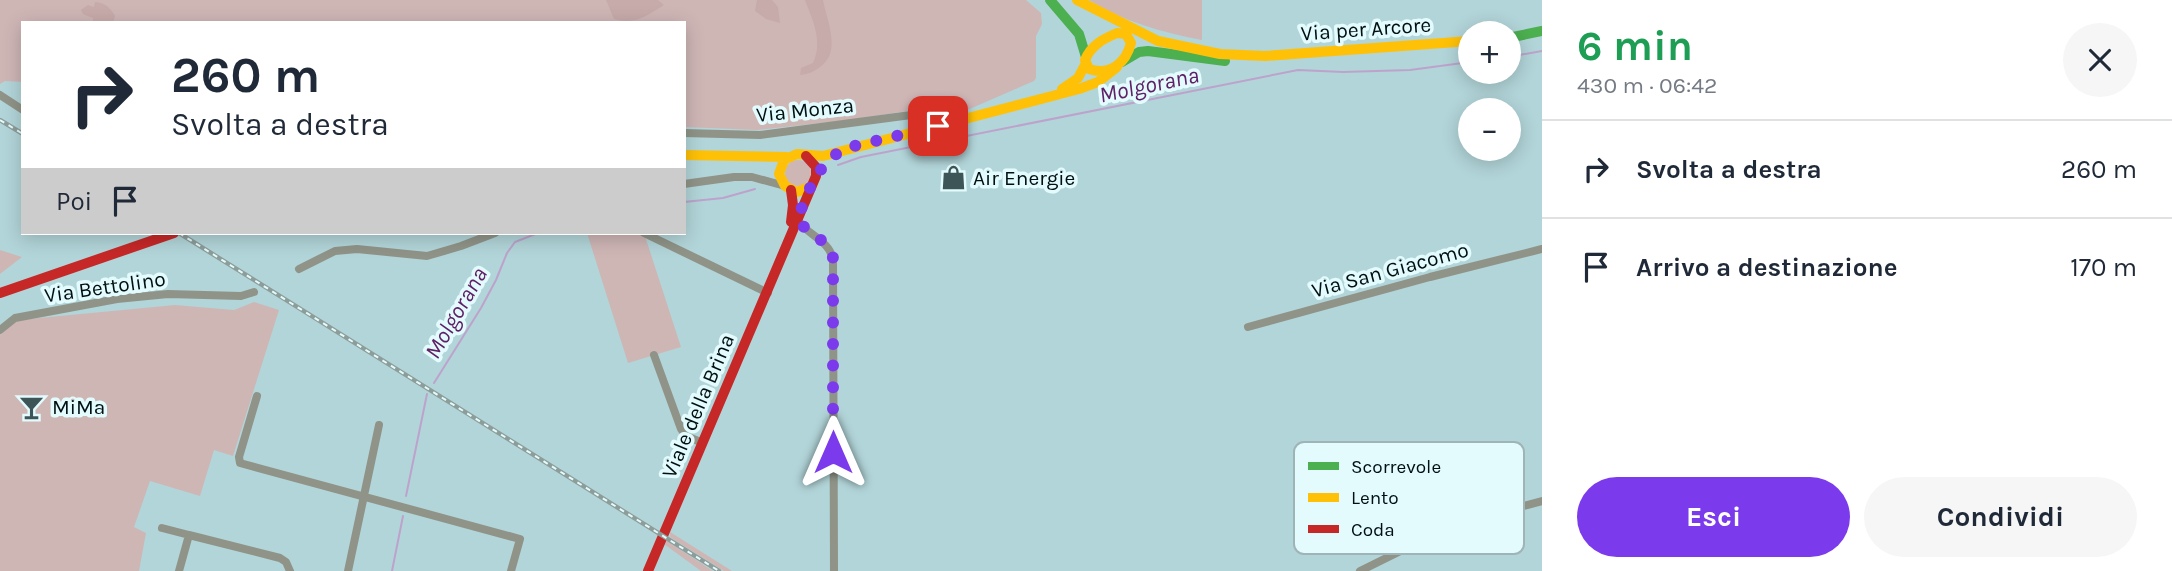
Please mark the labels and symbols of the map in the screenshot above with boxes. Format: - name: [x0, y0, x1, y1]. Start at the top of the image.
- street label: Via per Arcore: [1300, 12, 1432, 46]
- water label: Molgorana: [1097, 61, 1201, 109]
- street label: Via Monza: [755, 93, 855, 127]
- pin: [908, 96, 968, 156]
- shop icon: Air Energie: [939, 164, 967, 192]
- place label: Air Energie: [973, 166, 1075, 190]
- street label: Via San Giacomo: [1309, 238, 1471, 302]
- water label: Molgorana: [419, 262, 493, 364]
- street label: Via Bettolino: [43, 267, 167, 307]
- street label: Viale della Brina: [657, 330, 739, 482]
- bar icon: MiMa: [18, 393, 46, 421]
- place label: MiMa: [52, 395, 105, 419]
- position arrow: [796, 415, 870, 489]
- legend: [1294, 442, 1524, 554]
- text: Scorrevole: [1351, 456, 1441, 478]
- text: Lento: [1351, 487, 1399, 509]
- text: Coda: [1351, 519, 1395, 541]

